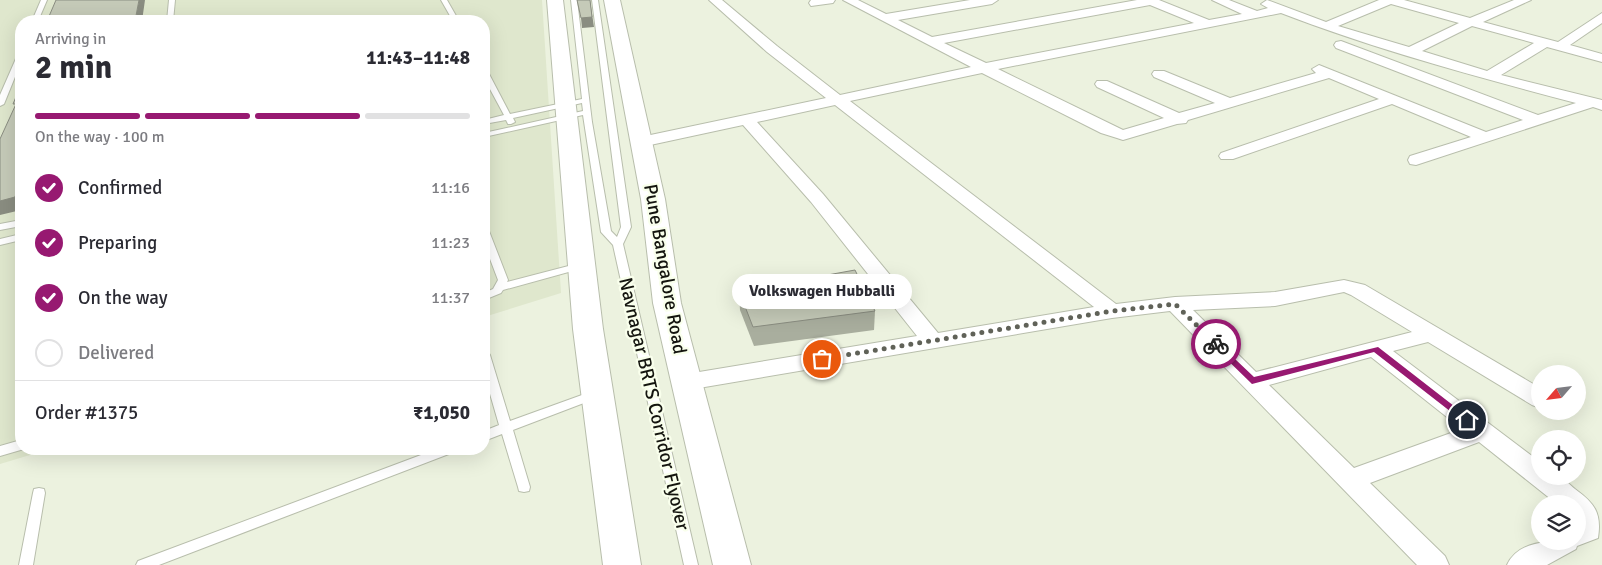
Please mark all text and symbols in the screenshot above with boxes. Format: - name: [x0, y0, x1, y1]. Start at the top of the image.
- text: Arriving in: [35, 29, 106, 49]
- text: 11:43–11:48: [366, 46, 470, 70]
- text: 2 min: [35, 48, 112, 87]
- text: On the way · 100 m: [35, 127, 165, 147]
- icon: check: [35, 174, 63, 202]
- text: Confirmed: [78, 176, 162, 200]
- text: 11:16: [431, 178, 470, 198]
- street label: Pune Bangalore Road: [638, 182, 692, 356]
- icon: check: [35, 229, 63, 257]
- text: Preparing: [78, 231, 157, 255]
- text: 11:23: [431, 233, 470, 253]
- callout: Volkswagen Hubballi: [732, 274, 912, 309]
- street label: Navnagar BRTS Corridor Flyover: [613, 275, 695, 533]
- text: Volkswagen Hubballi: [749, 281, 895, 301]
- icon: check: [35, 284, 63, 312]
- text: On the way: [78, 286, 168, 310]
- text: 11:37: [431, 288, 470, 308]
- courier: [1191, 319, 1241, 369]
- icon: bike: [1202, 330, 1230, 358]
- pin: [801, 338, 843, 380]
- text: Delivered: [78, 341, 154, 365]
- icon: bag: [808, 345, 836, 373]
- north arrow: [1531, 365, 1586, 420]
- map controls: [1531, 365, 1586, 550]
- pin: [1446, 399, 1488, 441]
- text: Order #1375: [35, 401, 138, 425]
- text: ₹1,050: [413, 401, 470, 425]
- icon: home: [1453, 406, 1481, 434]
- button: locate: [1531, 430, 1586, 485]
- button: layers: [1531, 495, 1586, 550]

